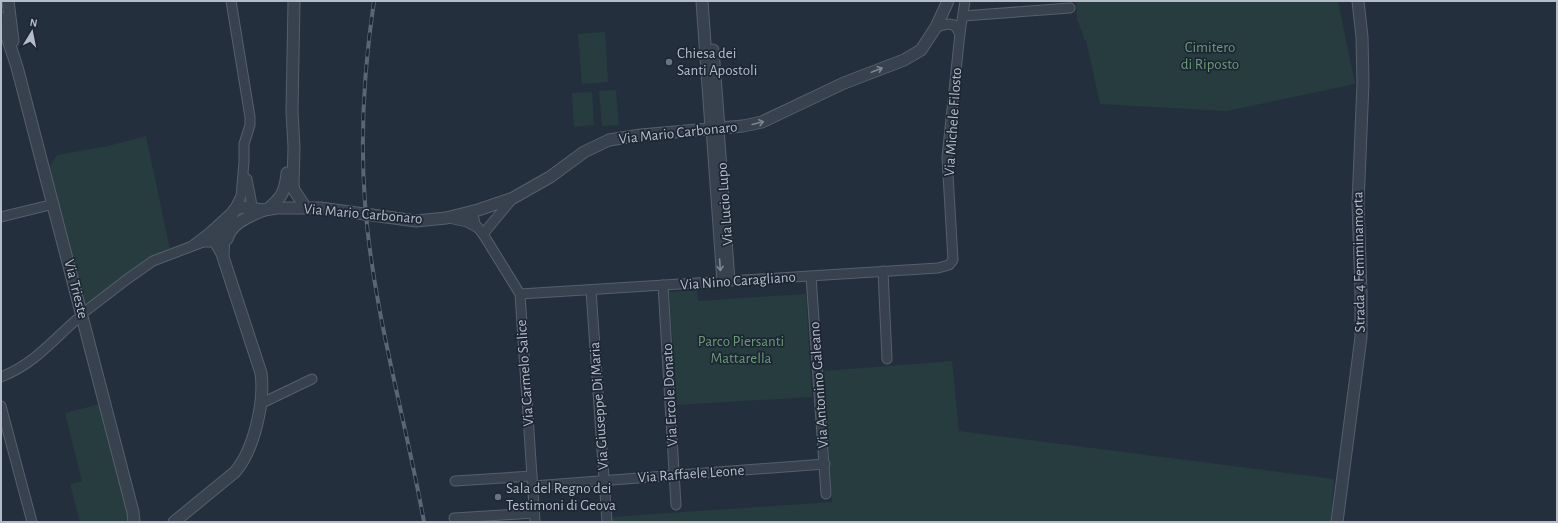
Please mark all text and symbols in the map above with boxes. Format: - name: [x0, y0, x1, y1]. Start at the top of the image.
- north arrow: [12, 12, 52, 52]
- text: N: [29, 17, 38, 29]
- park label: Cimitero di Riposto: [1181, 40, 1239, 72]
- place label: Chiesa dei Santi Apostoli: [677, 46, 757, 78]
- marker: Chiesa dei Santi Apostoli: [664, 57, 674, 67]
- one-way arrow: [870, 66, 882, 74]
- street label: Via Michele Filosto: [942, 67, 964, 177]
- one-way arrow: [751, 118, 764, 126]
- street label: Via Mario Carbonaro: [618, 119, 738, 147]
- street label: Via Lucio Lupo: [715, 162, 735, 246]
- street label: Strada 4 Femminamorta: [1350, 191, 1368, 333]
- street label: Via Mario Carbonaro: [303, 201, 423, 227]
- street label: Via Trieste: [61, 258, 91, 320]
- one-way arrow: [717, 258, 724, 271]
- street label: Via Nino Caragliano: [680, 269, 796, 293]
- street label: Via Carmelo Salice: [514, 319, 536, 427]
- street label: Via Antonino Galeano: [807, 321, 831, 449]
- park label: Parco Piersanti Mattarella: [698, 334, 784, 366]
- street label: Via Giuseppe Di Maria: [587, 341, 611, 471]
- street label: Via Ercole Donato: [660, 343, 680, 447]
- street label: Via Raffaele Leone: [637, 463, 745, 485]
- place label: Sala del Regno dei Testimoni di Geova: [506, 481, 616, 513]
- marker: Sala del Regno dei Testimoni di Geova: [493, 492, 503, 502]

